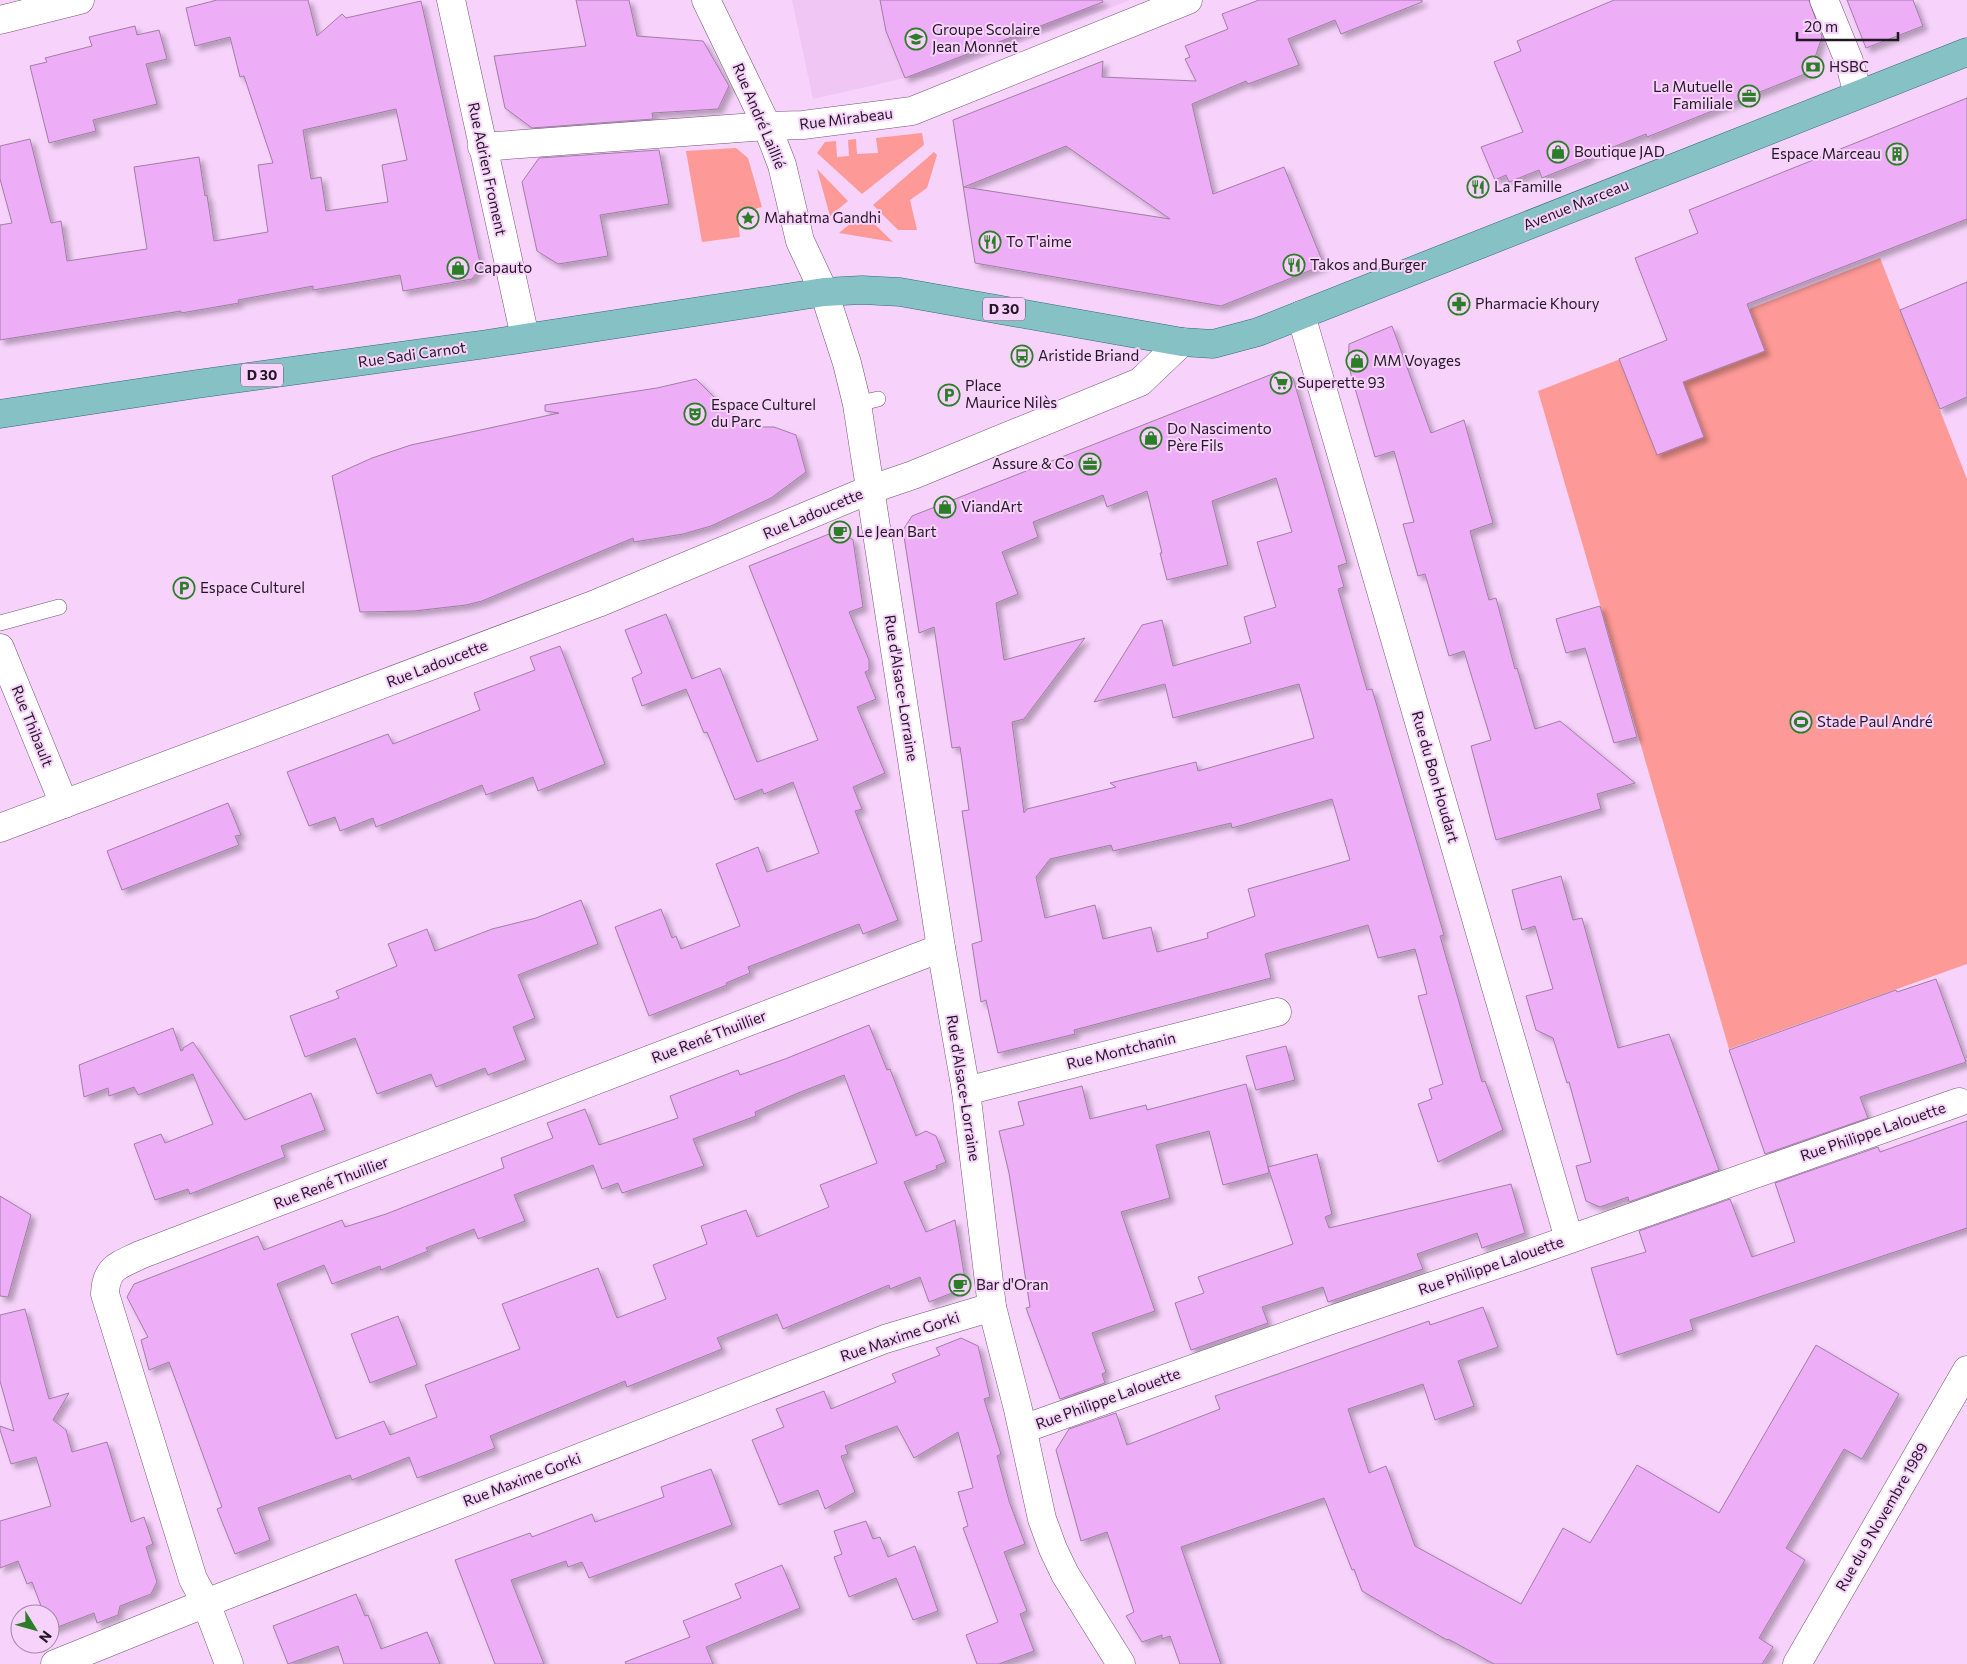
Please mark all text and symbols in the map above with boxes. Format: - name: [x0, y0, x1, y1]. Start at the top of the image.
- scale bar: [1797, 10, 1898, 42]
- text: 20 m: [1804, 17, 1838, 35]
- place label: Groupe Scolaire Jean Monnet: [932, 20, 1040, 55]
- school or university icon: Groupe Scolaire Jean Monnet: [904, 27, 928, 51]
- bank icon: HSBC: [1801, 55, 1825, 79]
- place label: HSBC: [1829, 57, 1869, 75]
- street label: Rue André Laillié: [730, 60, 790, 171]
- place label: La Mutuelle Familiale: [1653, 77, 1733, 112]
- office icon: La Mutuelle Familiale: [1737, 84, 1761, 108]
- street label: Rue Adrien Froment: [465, 100, 511, 237]
- street label: Rue Mirabeau: [798, 103, 894, 133]
- shop icon: Boutique JAD: [1546, 140, 1570, 164]
- place label: Boutique JAD: [1574, 142, 1665, 160]
- building icon: Espace Marceau: [1885, 142, 1909, 166]
- place label: Espace Marceau: [1771, 144, 1881, 162]
- restaurant icon: La Famille: [1466, 175, 1490, 199]
- street label: Avenue Marceau: [1520, 175, 1631, 233]
- place label: La Famille: [1494, 177, 1562, 195]
- place icon: Mahatma Gandhi: [736, 206, 760, 230]
- place label: Mahatma Gandhi: [764, 208, 881, 226]
- restaurant icon: To T'aime: [978, 230, 1002, 254]
- place label: To T'aime: [1006, 232, 1072, 250]
- restaurant icon: Takos and Burger: [1282, 253, 1306, 277]
- place label: Takos and Burger: [1310, 255, 1426, 273]
- shop icon: Capauto: [446, 256, 470, 280]
- place label: Capauto: [474, 258, 532, 276]
- pharmacy icon: Pharmacie Khoury: [1447, 292, 1471, 316]
- place label: Pharmacie Khoury: [1475, 294, 1600, 312]
- road number: D 30: [983, 298, 1025, 320]
- street label: Rue Sadi Carnot: [357, 338, 467, 370]
- bus stop icon: Aristide Briand: [1010, 344, 1034, 368]
- place label: Aristide Briand: [1038, 346, 1139, 364]
- shop icon: MM Voyages: [1345, 349, 1369, 373]
- place label: MM Voyages: [1373, 351, 1461, 369]
- road number: D 30: [241, 364, 283, 386]
- supermarket icon: Superette 93: [1269, 371, 1293, 395]
- place label: Superette 93: [1297, 373, 1385, 391]
- place label: Place Maurice Nilès: [965, 376, 1057, 411]
- parking icon: Place Maurice Nilès: [937, 383, 961, 407]
- place label: Espace Culturel du Parc: [711, 395, 816, 430]
- theatre icon: Espace Culturel du Parc: [683, 402, 707, 426]
- place label: Do Nascimento Père Fils: [1167, 419, 1272, 454]
- shop icon: Do Nascimento Père Fils: [1139, 426, 1163, 450]
- office icon: Assure & Co: [1078, 452, 1102, 476]
- place label: Assure & Co: [992, 454, 1074, 472]
- street label: Rue Ladoucette: [760, 484, 865, 542]
- shop icon: ViandArt: [933, 495, 957, 519]
- place label: ViandArt: [961, 497, 1023, 515]
- cafe icon: Le Jean Bart: [828, 520, 852, 544]
- place label: Le Jean Bart: [856, 522, 937, 540]
- parking icon: Espace Culturel: [172, 576, 196, 600]
- place label: Espace Culturel: [200, 578, 305, 596]
- street label: Rue d'Alsace-Lorraine: [882, 613, 922, 762]
- street label: Rue Ladoucette: [384, 635, 490, 691]
- street label: Rue Thibault: [8, 682, 57, 769]
- street label: Rue du Bon Houdart: [1409, 709, 1463, 845]
- sports icon: Stade Paul André: [1789, 710, 1813, 734]
- place label: Stade Paul André: [1817, 712, 1933, 730]
- street label: Rue René Thuillier: [649, 1006, 769, 1066]
- street label: Rue d'Alsace-Lorraine: [944, 1013, 984, 1162]
- street label: Rue Montchanin: [1064, 1028, 1177, 1072]
- street label: Rue Philippe Lalouette: [1798, 1098, 1948, 1164]
- street label: Rue René Thuillier: [271, 1152, 391, 1212]
- street label: Rue Philippe Lalouette: [1416, 1232, 1566, 1298]
- cafe icon: Bar d'Oran: [948, 1273, 972, 1297]
- place label: Bar d'Oran: [976, 1275, 1049, 1293]
- street label: Rue Maxime Gorki: [838, 1307, 962, 1365]
- street label: Rue Philippe Lalouette: [1033, 1363, 1183, 1433]
- street label: Rue du 9 Novembre 1989: [1831, 1439, 1931, 1594]
- street label: Rue Maxime Gorki: [460, 1448, 583, 1510]
- north arrow: [10, 1604, 60, 1654]
- text: N: [36, 1628, 56, 1646]

